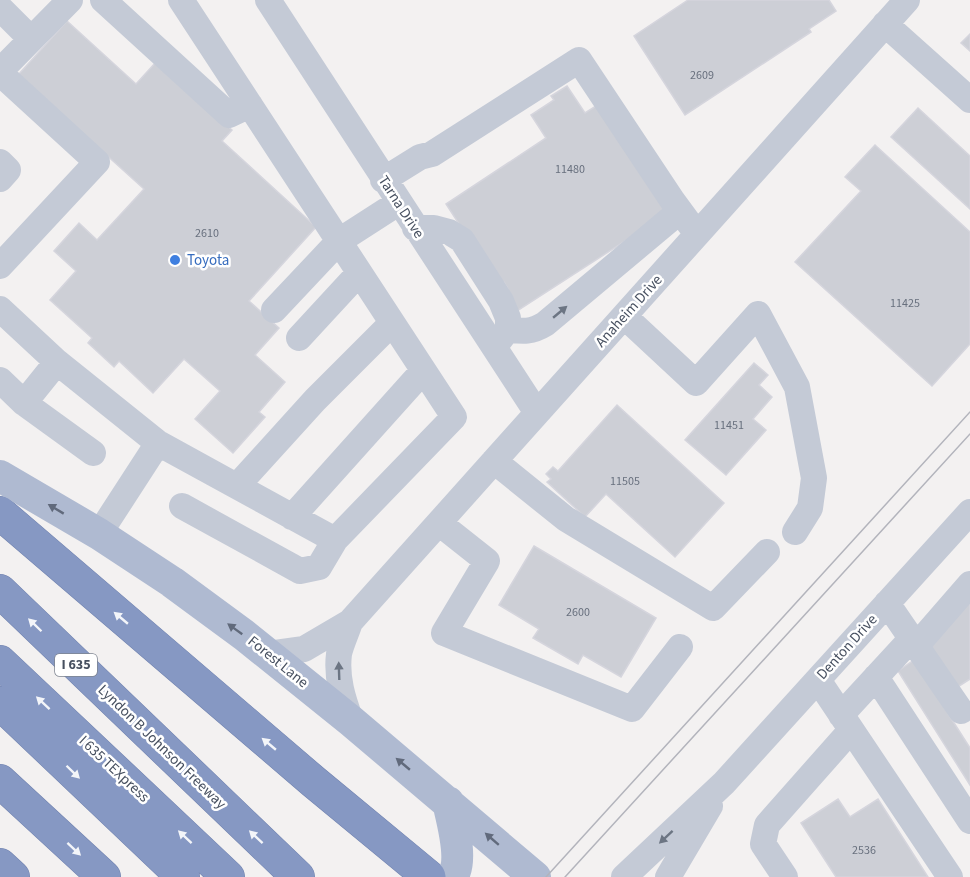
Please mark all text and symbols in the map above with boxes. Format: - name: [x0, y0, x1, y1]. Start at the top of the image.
- house number: 2609: [690, 67, 714, 84]
- house number: 11480: [555, 161, 585, 178]
- street label: Tarna Drive: [373, 172, 429, 242]
- house number: 2610: [195, 225, 219, 242]
- place label: Toyota: [187, 250, 229, 271]
- marker: Toyota: [168, 253, 182, 267]
- street label: Anaheim Drive: [591, 270, 667, 352]
- house number: 11425: [890, 295, 920, 312]
- one-way arrow: [552, 305, 568, 318]
- house number: 11451: [714, 417, 744, 434]
- house number: 11505: [610, 473, 640, 490]
- one-way arrow: [48, 503, 64, 514]
- house number: 2600: [566, 604, 590, 621]
- street label: Denton Drive: [812, 610, 882, 684]
- one-way arrow: [114, 612, 129, 625]
- one-way arrow: [29, 619, 43, 633]
- one-way arrow: [228, 623, 243, 635]
- street label: Forest Lane: [243, 631, 313, 693]
- road number: I 635: [55, 654, 97, 676]
- one-way arrow: [335, 662, 344, 681]
- street label: Lyndon B Johnson Freeway: [93, 680, 231, 814]
- one-way arrow: [36, 696, 51, 710]
- street label: I 635 TEXpress: [74, 731, 154, 807]
- one-way arrow: [262, 738, 277, 751]
- one-way arrow: [395, 758, 411, 771]
- one-way arrow: [66, 765, 80, 779]
- one-way arrow: [178, 830, 193, 844]
- one-way arrow: [248, 830, 263, 844]
- one-way arrow: [659, 830, 674, 843]
- one-way arrow: [485, 833, 500, 846]
- one-way arrow: [66, 842, 80, 856]
- house number: 2536: [852, 842, 876, 859]

